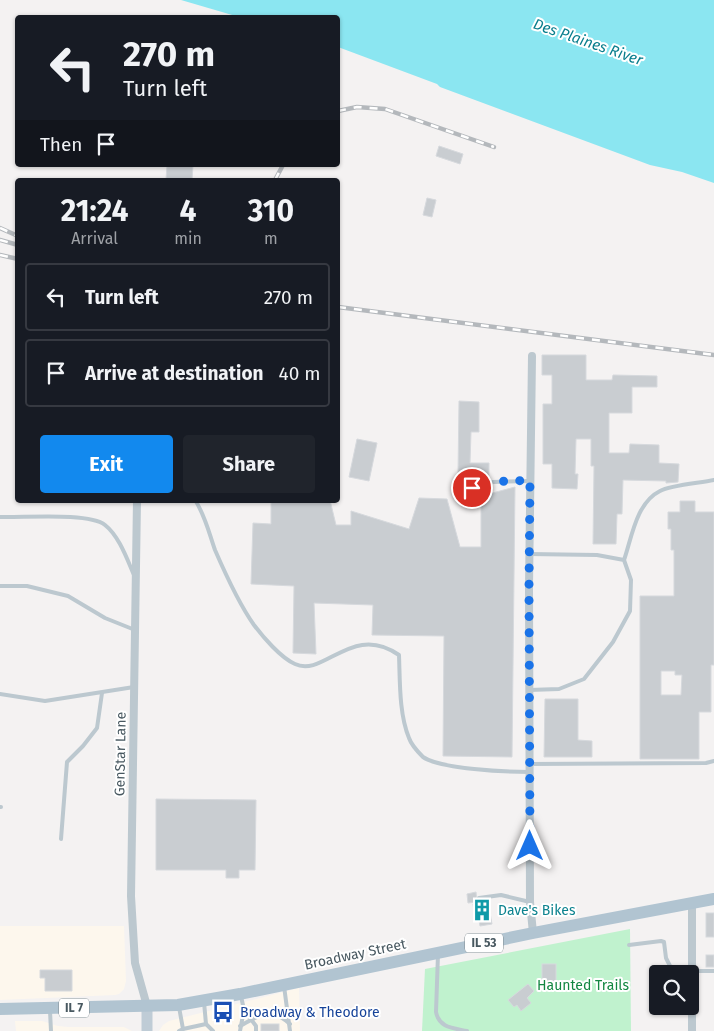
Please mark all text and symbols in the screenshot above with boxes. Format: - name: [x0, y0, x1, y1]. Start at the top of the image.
- water label: Des Plaines River: [531, 15, 646, 70]
- text: 270 m: [123, 33, 215, 75]
- icon: left: [40, 35, 105, 100]
- text: Turn left: [123, 75, 207, 102]
- icon: arrive: [92, 130, 120, 158]
- text: Then: [40, 133, 82, 156]
- text: 21:24: [61, 193, 128, 229]
- text: 4: [180, 193, 197, 229]
- text: 310: [248, 193, 294, 229]
- text: Arrival: [71, 229, 118, 248]
- text: min: [174, 229, 202, 248]
- text: m: [264, 229, 278, 248]
- icon: left: [42, 283, 70, 311]
- text: Turn left: [85, 286, 159, 309]
- text: 270 m: [264, 286, 313, 309]
- icon: arrive: [42, 359, 70, 387]
- text: Arrive at destination: [85, 362, 264, 385]
- text: 40 m: [279, 362, 321, 385]
- button: Exit: [40, 435, 173, 493]
- button: Share: [183, 435, 315, 493]
- pin: [451, 467, 493, 509]
- icon: arrive: [458, 474, 486, 502]
- street label: GenStar Lane: [111, 712, 130, 796]
- position arrow: [503, 819, 555, 871]
- building icon: Dave's Bikes: [469, 897, 495, 923]
- place label: Dave's Bikes: [498, 902, 576, 919]
- road number: IL 53: [465, 934, 503, 952]
- street label: Broadway Street: [303, 935, 408, 974]
- map controls: [649, 965, 699, 1015]
- button: search: [649, 965, 699, 1015]
- park label: Haunted Trails: [537, 977, 629, 994]
- road number: IL 7: [59, 998, 89, 1018]
- bus stop icon: Broadway & Theodore: [210, 999, 236, 1025]
- place label: Broadway & Theodore: [240, 1004, 380, 1021]

